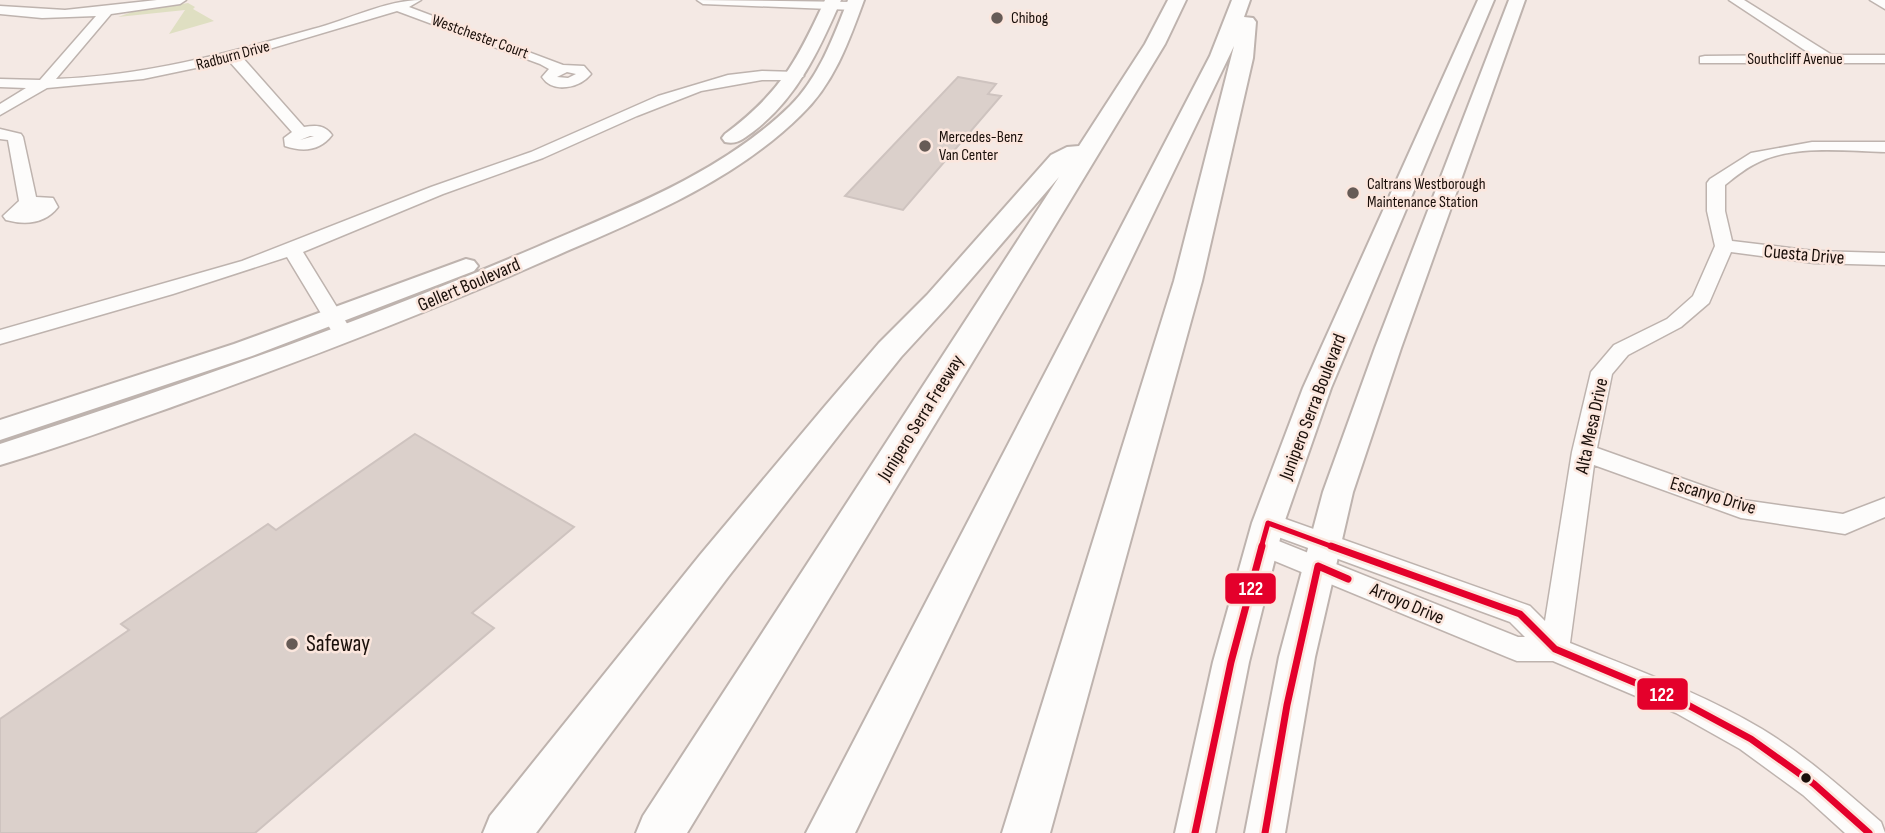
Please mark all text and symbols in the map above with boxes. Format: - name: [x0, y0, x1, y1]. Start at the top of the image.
- place label: Chibog: [1011, 9, 1048, 28]
- marker: Chibog: [989, 10, 1005, 26]
- street label: Westchester Court: [429, 11, 531, 63]
- street label: Radburn Drive: [194, 37, 272, 75]
- street label: Southcliff Avenue: [1747, 50, 1843, 69]
- place label: Mercedes-Benz Van Center: [939, 128, 1023, 165]
- marker: Mercedes-Benz Van Center: [917, 138, 933, 154]
- place label: Caltrans Westborough Maintenance Station: [1367, 175, 1486, 212]
- marker: Caltrans Westborough Maintenance Station: [1345, 185, 1361, 201]
- street label: Cuesta Drive: [1763, 240, 1845, 270]
- street label: Gellert Boulevard: [414, 253, 524, 317]
- street label: Junipero Serra Boulevard: [1274, 331, 1351, 484]
- street label: Junipero Serra Freeway: [872, 350, 969, 486]
- street label: Alta Mesa Drive: [1570, 376, 1613, 477]
- street label: Escanyo Drive: [1667, 472, 1759, 520]
- line badge: 122: [1224, 572, 1277, 605]
- text: 122: [1239, 578, 1263, 601]
- street label: Arroyo Drive: [1366, 578, 1447, 630]
- place label: Safeway: [306, 630, 370, 658]
- marker: Safeway: [284, 636, 300, 652]
- line badge: 122: [1636, 677, 1689, 711]
- text: 122: [1650, 684, 1674, 707]
- unlabelled marker: [1799, 771, 1813, 785]

